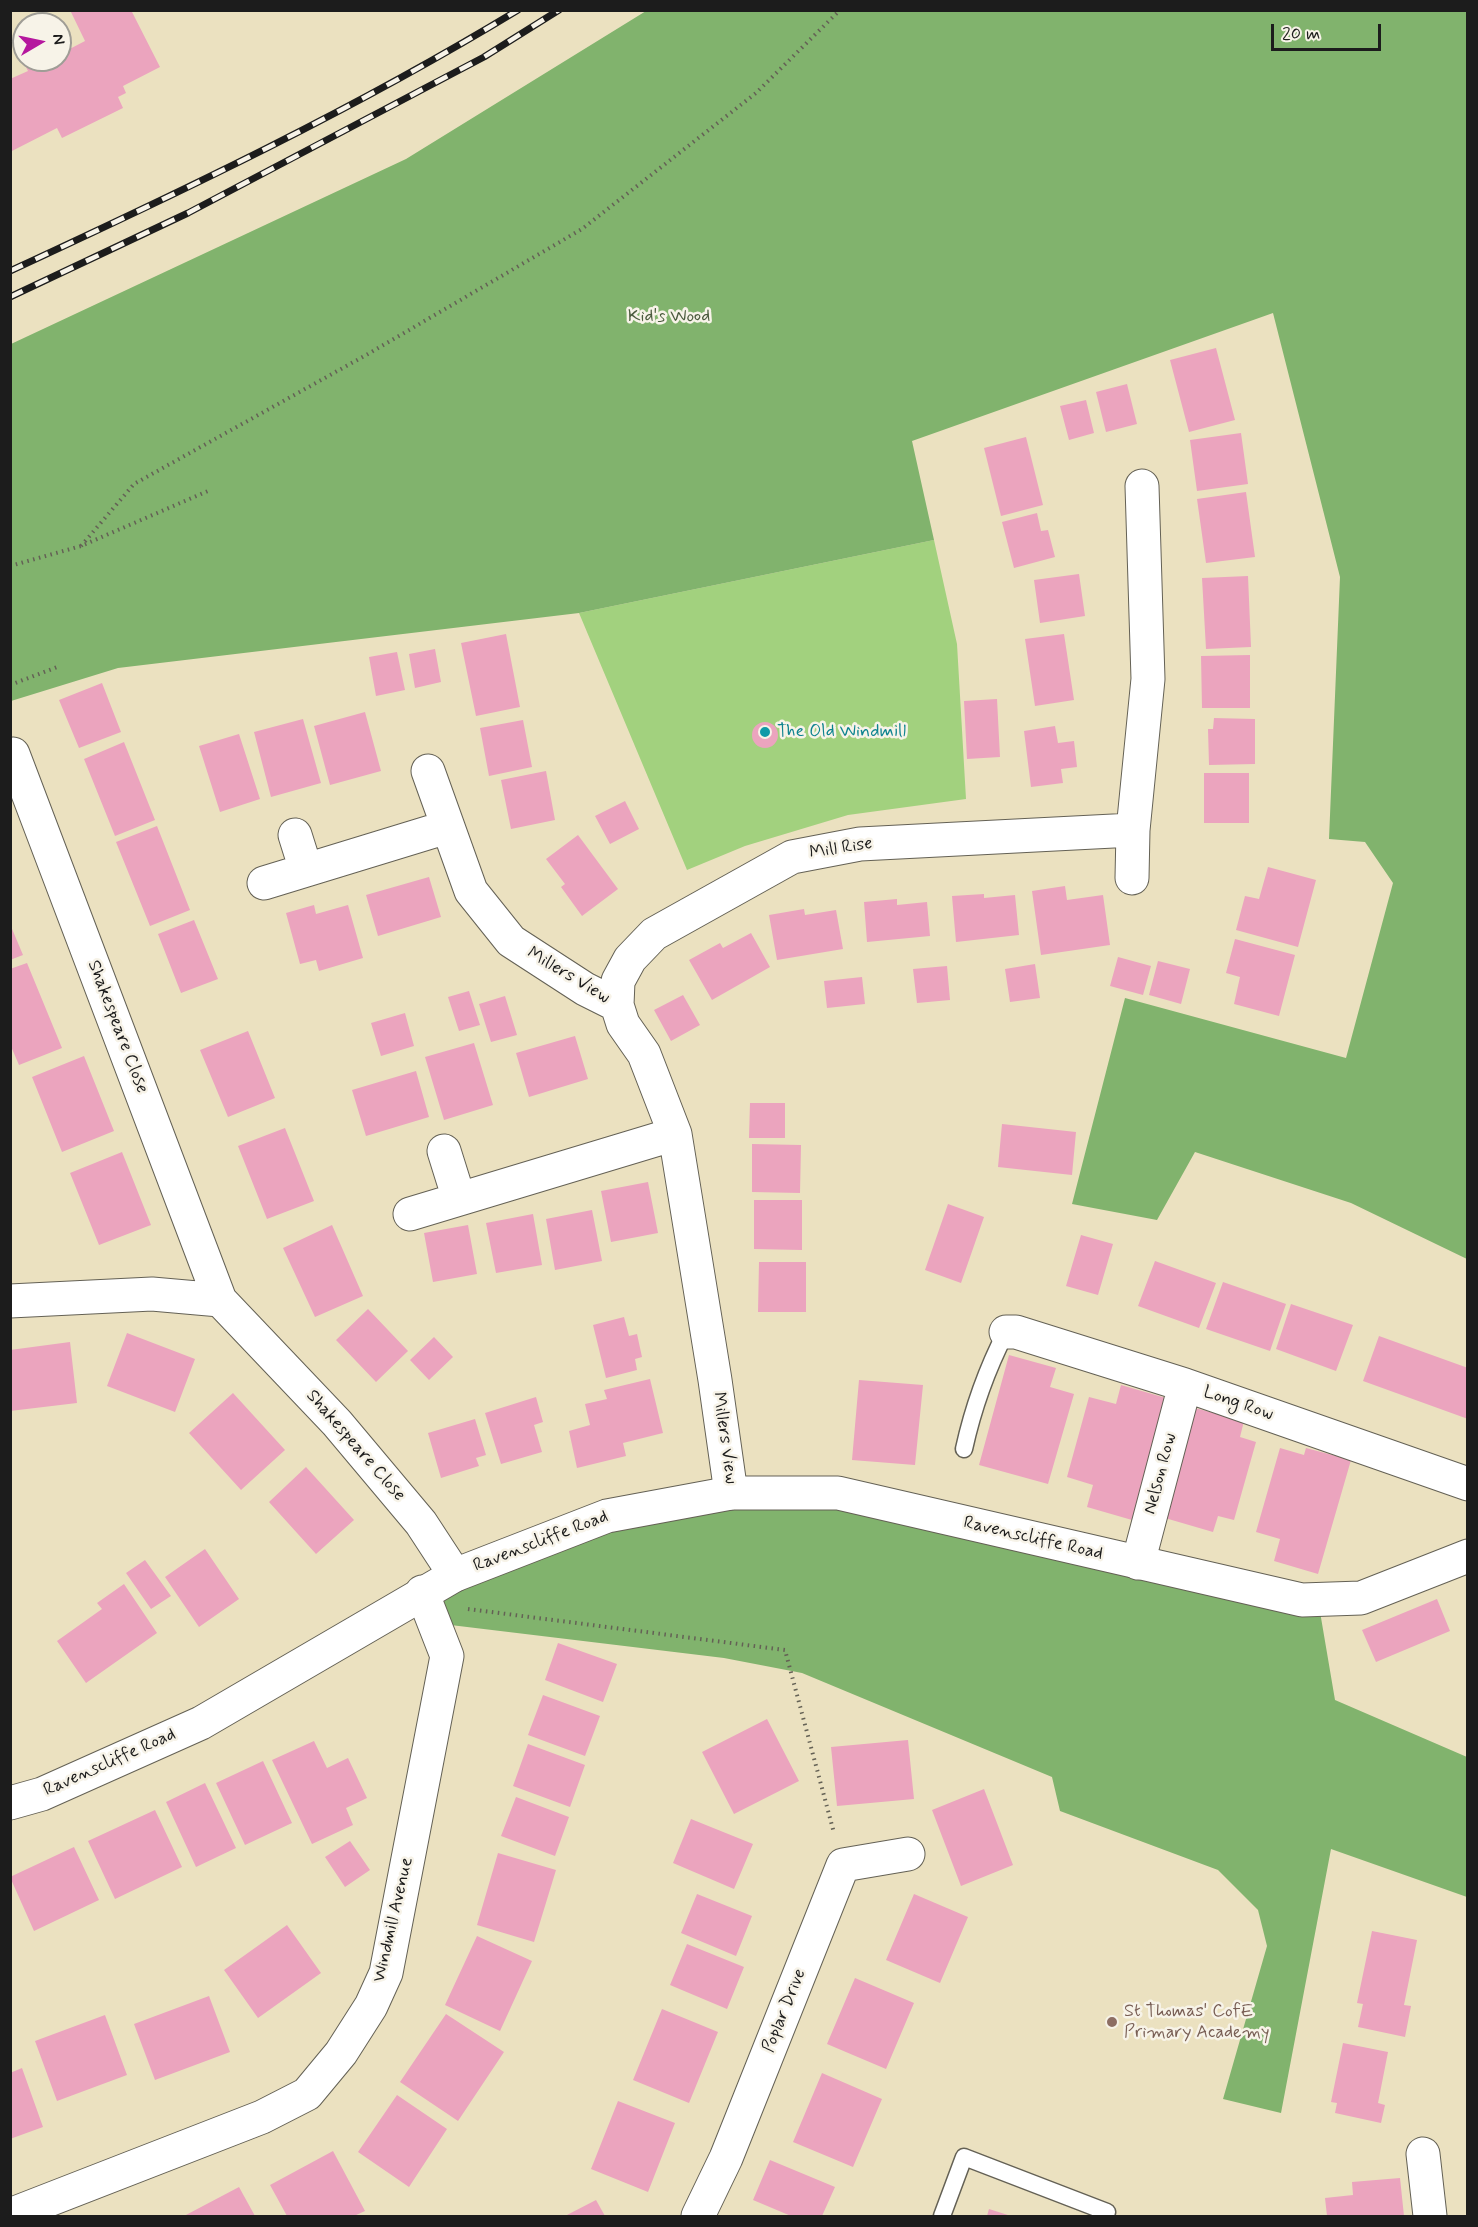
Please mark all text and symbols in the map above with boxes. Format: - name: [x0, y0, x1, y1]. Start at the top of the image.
- north arrow: [12, 12, 72, 72]
- scale bar: [1274, 12, 1384, 50]
- text: 20 m: [1282, 22, 1320, 46]
- text: N: [47, 33, 70, 46]
- park label: Kid's Wood: [628, 306, 710, 328]
- place label: The Old Windmill: [777, 721, 906, 743]
- marker: The Old Windmill: [758, 725, 772, 739]
- street label: Mill Rise: [808, 833, 874, 865]
- street label: Millers View: [523, 943, 613, 1009]
- street label: Shakespeare Close: [82, 957, 152, 1097]
- street label: Long Row: [1200, 1382, 1276, 1426]
- street label: Shakespeare Close: [301, 1386, 409, 1506]
- street label: Millers View: [707, 1391, 741, 1485]
- street label: Nelson Row: [1140, 1431, 1182, 1517]
- street label: Ravenscliffe Road: [471, 1506, 611, 1578]
- street label: Ravenscliffe Road: [961, 1512, 1105, 1566]
- street label: Ravenscliffe Road: [41, 1724, 179, 1802]
- street label: Windmill Avenue: [369, 1855, 419, 1985]
- street label: Poplar Drive: [758, 1966, 812, 2056]
- place label: St Thomas' CofE Primary Academy: [1124, 2001, 1270, 2044]
- marker: St Thomas' CofE Primary Academy: [1105, 2015, 1119, 2029]

